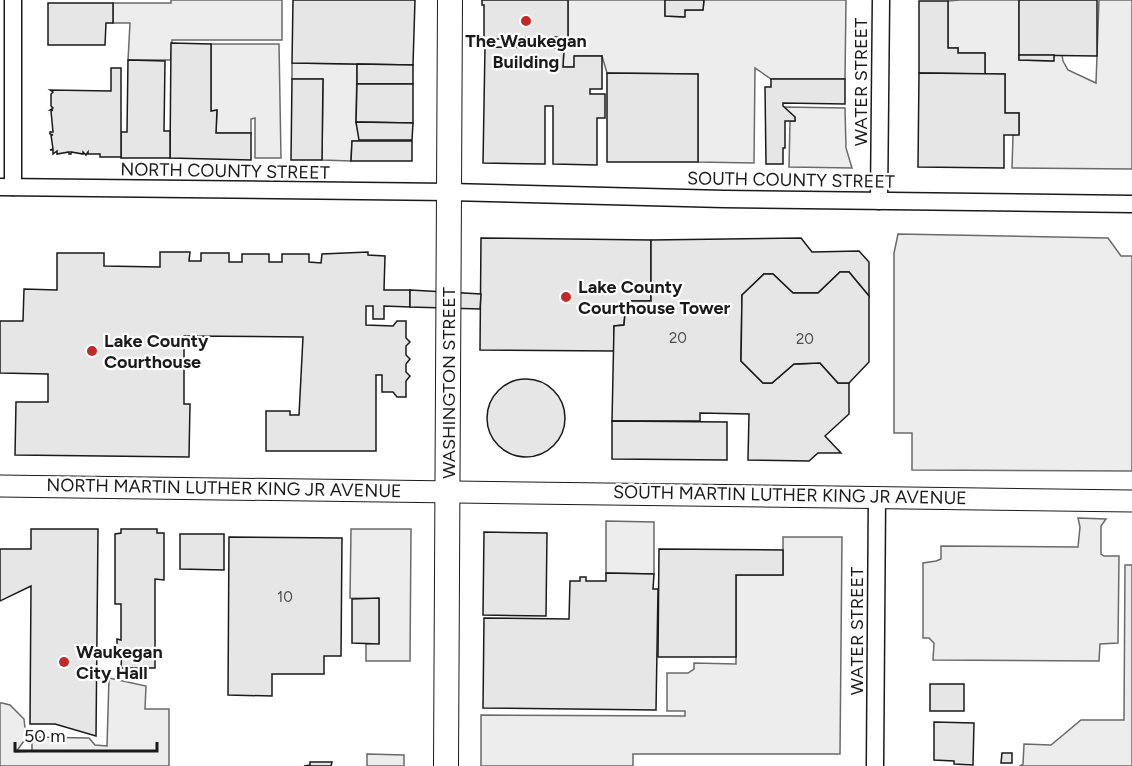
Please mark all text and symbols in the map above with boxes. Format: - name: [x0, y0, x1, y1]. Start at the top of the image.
- marker: The Waukegan Building: [519, 14, 533, 28]
- street label: WATER STREET: [850, 18, 872, 146]
- place label: The Waukegan Building: [465, 30, 587, 73]
- street label: NORTH COUNTY STREET: [120, 158, 330, 184]
- street label: SOUTH COUNTY STREET: [687, 167, 895, 193]
- place label: Lake County Courthouse Tower: [578, 276, 730, 319]
- street label: WASHINGTON STREET: [438, 287, 460, 479]
- marker: Lake County Courthouse Tower: [559, 290, 573, 304]
- house number: 20: [669, 329, 687, 347]
- place label: Lake County Courthouse: [104, 330, 209, 373]
- house number: 20: [796, 330, 814, 348]
- marker: Lake County Courthouse: [85, 344, 99, 358]
- street label: NORTH MARTIN LUTHER KING JR AVENUE: [46, 474, 402, 502]
- street label: SOUTH MARTIN LUTHER KING JR AVENUE: [613, 481, 967, 509]
- street label: WATER STREET: [846, 567, 868, 695]
- house number: 10: [277, 588, 293, 606]
- place label: Waukegan City Hall: [76, 641, 163, 684]
- marker: Waukegan City Hall: [57, 655, 71, 669]
- scale bar: [15, 715, 158, 753]
- text: 50 m: [24, 725, 66, 747]

